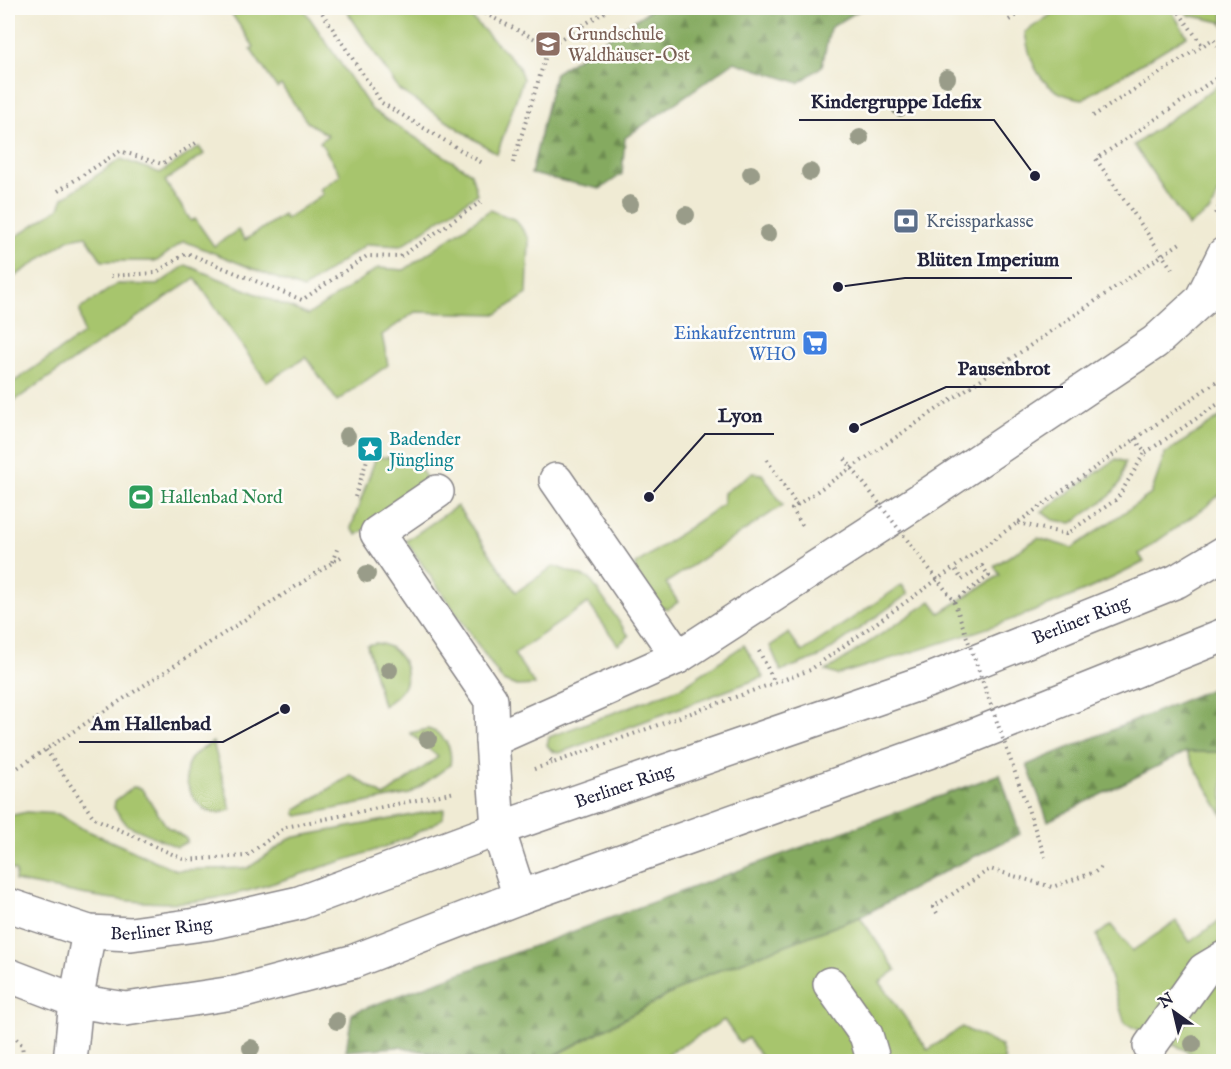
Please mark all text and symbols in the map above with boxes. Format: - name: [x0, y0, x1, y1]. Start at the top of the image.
- place label: Grundschule Waldhäuser-Ost: [568, 24, 690, 68]
- school or university icon: Grundschule Waldhäuser-Ost: [533, 29, 563, 59]
- callout: Kindergruppe Idefix: [799, 82, 994, 120]
- text: Kindergruppe Idefix: [810, 90, 982, 115]
- bank icon: Kreissparkasse: [891, 206, 921, 236]
- place label: Kreissparkasse: [926, 211, 1034, 234]
- callout: Blüten Imperium: [905, 240, 1072, 278]
- text: Blüten Imperium: [917, 248, 1060, 273]
- place label: Einkaufzentrum WHO: [674, 323, 796, 367]
- supermarket icon: Einkaufzentrum WHO: [800, 328, 830, 358]
- callout: Pausenbrot: [946, 349, 1063, 387]
- text: Pausenbrot: [958, 357, 1051, 382]
- callout: Lyon: [705, 396, 774, 434]
- text: Lyon: [718, 404, 763, 429]
- place label: Badender Jüngling: [387, 429, 461, 473]
- place icon: Badender Jüngling: [355, 434, 385, 464]
- sports icon: Hallenbad Nord: [126, 482, 156, 512]
- place label: Hallenbad Nord: [160, 487, 283, 510]
- street label: Berliner Ring: [1029, 591, 1133, 651]
- callout: Am Hallenbad: [79, 704, 223, 742]
- text: Am Hallenbad: [90, 712, 212, 737]
- street label: Berliner Ring: [572, 759, 677, 815]
- street label: Berliner Ring: [110, 913, 214, 947]
- north arrow: [1144, 982, 1204, 1042]
- text: N: [1155, 989, 1178, 1014]

